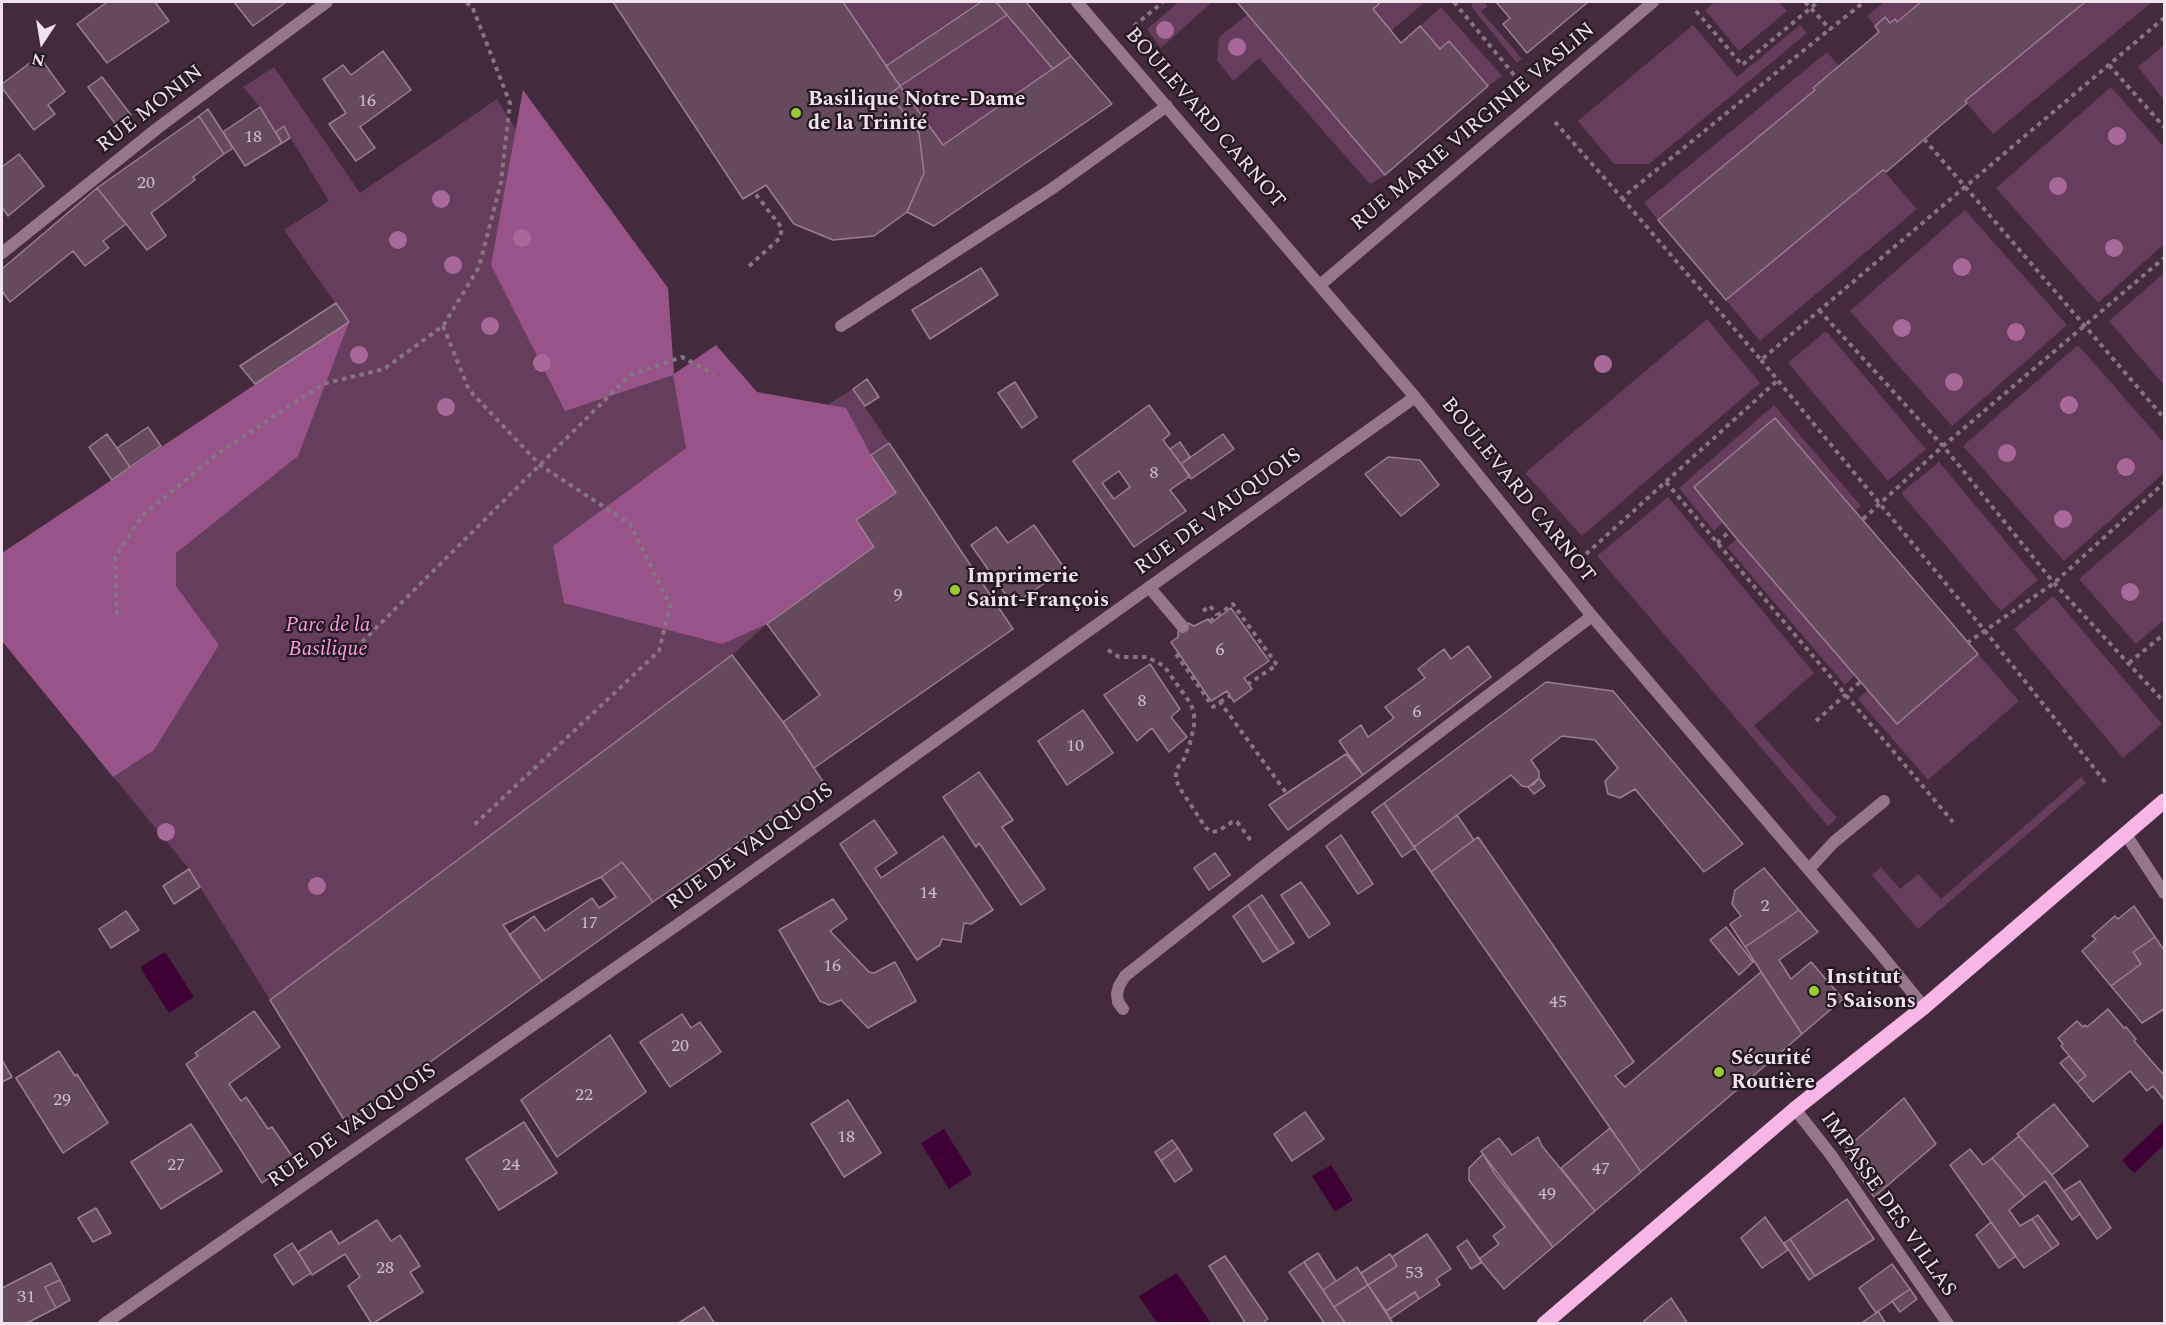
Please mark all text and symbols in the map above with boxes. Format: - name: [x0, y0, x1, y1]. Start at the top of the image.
- north arrow: [12, 12, 72, 72]
- street label: RUE MARIE VIRGINIE VASLIN: [1347, 18, 1601, 238]
- street label: BOULEVARD CARNOT: [1119, 23, 1289, 215]
- text: N: [29, 47, 47, 73]
- street label: RUE MONIN: [93, 61, 209, 159]
- place label: Basilique Notre-Dame de la Trinité: [808, 88, 1025, 138]
- house number: 16: [358, 91, 376, 113]
- marker: Basilique Notre-Dame de la Trinité: [789, 106, 803, 120]
- house number: 18: [244, 127, 262, 149]
- house number: 20: [137, 173, 155, 195]
- street label: BOULEVARD CARNOT: [1434, 393, 1600, 589]
- street label: RUE DE VAUQUOIS: [1131, 444, 1307, 582]
- house number: 8: [1150, 463, 1158, 485]
- place label: Imprimerie Saint-François: [967, 565, 1109, 615]
- marker: Imprimerie Saint-François: [948, 583, 962, 597]
- house number: 9: [894, 585, 902, 607]
- park label: Parc de la Basilique: [286, 614, 370, 664]
- house number: 6: [1216, 640, 1224, 662]
- house number: 8: [1138, 691, 1146, 713]
- house number: 6: [1413, 702, 1421, 724]
- house number: 10: [1066, 736, 1084, 758]
- street label: RUE DE VAUQUOIS: [663, 779, 839, 917]
- house number: 14: [919, 883, 937, 905]
- house number: 2: [1761, 896, 1769, 918]
- house number: 17: [580, 913, 598, 935]
- house number: 16: [823, 956, 841, 978]
- place label: Institut 5 Saisons: [1826, 966, 1916, 1016]
- marker: Institut 5 Saisons: [1807, 984, 1821, 998]
- house number: 45: [1549, 992, 1567, 1014]
- house number: 20: [671, 1036, 689, 1058]
- place label: Sécurité Routière: [1731, 1047, 1815, 1097]
- street label: RUE DE VAUQUOIS: [264, 1059, 442, 1195]
- marker: Sécurité Routière: [1712, 1065, 1726, 1079]
- house number: 22: [575, 1085, 593, 1107]
- house number: 29: [53, 1090, 71, 1112]
- street label: IMPASSE DES VILLAS: [1814, 1108, 1960, 1302]
- house number: 18: [837, 1127, 855, 1149]
- house number: 27: [167, 1155, 185, 1177]
- house number: 24: [502, 1155, 520, 1177]
- house number: 47: [1592, 1159, 1610, 1181]
- house number: 49: [1538, 1184, 1556, 1206]
- house number: 28: [376, 1258, 394, 1280]
- house number: 53: [1405, 1263, 1423, 1285]
- house number: 31: [17, 1287, 35, 1309]

